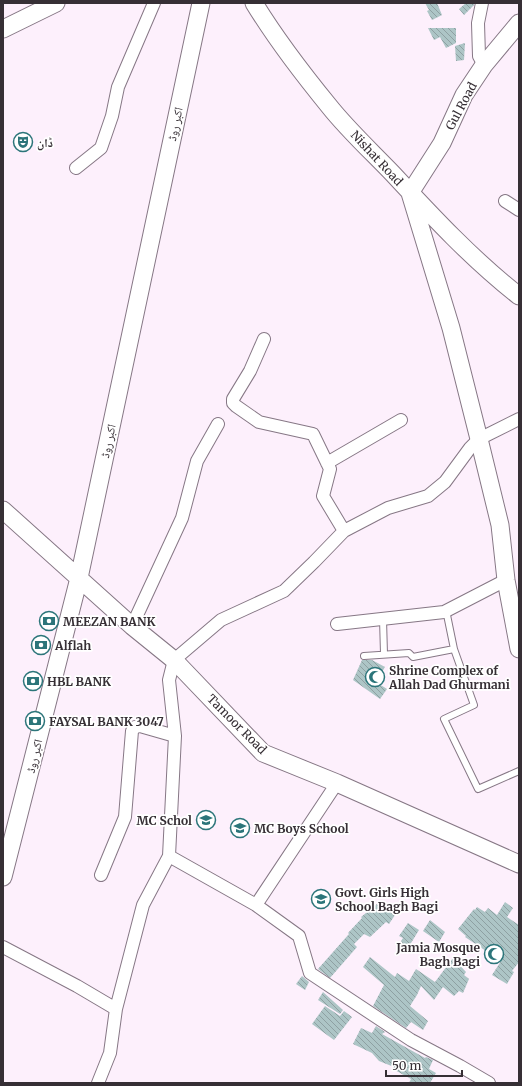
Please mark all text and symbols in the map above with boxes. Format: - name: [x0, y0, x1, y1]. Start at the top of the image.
- street label: Gul Road: [442, 80, 480, 132]
- street label: اکبر روڈ: [164, 106, 186, 142]
- street label: Nishat Road: [348, 127, 406, 189]
- theatre icon: ڈان: [12, 131, 34, 153]
- place label: ڈان: [37, 135, 53, 151]
- street label: اکبر روڈ: [97, 423, 119, 459]
- bank icon: MEEZAN BANK: [38, 610, 60, 632]
- place label: MEEZAN BANK: [63, 614, 155, 629]
- bank icon: Alflah: [30, 634, 52, 656]
- place label: Alflah: [54, 638, 91, 653]
- place label: Shrine Complex of Allah Dad Ghurmani: [388, 663, 510, 692]
- mosque icon: Shrine Complex of Allah Dad Ghurmani: [364, 666, 386, 688]
- bank icon: HBL BANK: [22, 670, 44, 692]
- place label: HBL BANK: [47, 674, 111, 689]
- street label: Tamoor Road: [204, 691, 270, 757]
- bank icon: FAYSAL BANK 3047: [24, 710, 46, 732]
- place label: FAYSAL BANK 3047: [49, 714, 164, 729]
- street label: اکبر روڈ: [23, 737, 46, 775]
- school or university icon: MC Schol: [195, 809, 217, 831]
- place label: MC Schol: [137, 813, 192, 828]
- school or university icon: MC Boys School: [229, 817, 251, 839]
- place label: MC Boys School: [254, 821, 349, 836]
- place label: Govt. Girls High School Bagh Bagi: [335, 885, 438, 914]
- school or university icon: Govt. Girls High School Bagh Bagi: [310, 888, 332, 910]
- place label: Jamia Mosque Bagh Bagi: [395, 940, 480, 969]
- mosque icon: Jamia Mosque Bagh Bagi: [483, 943, 505, 965]
- scale bar: [386, 1052, 462, 1078]
- text: 50 m: [392, 1058, 421, 1073]

